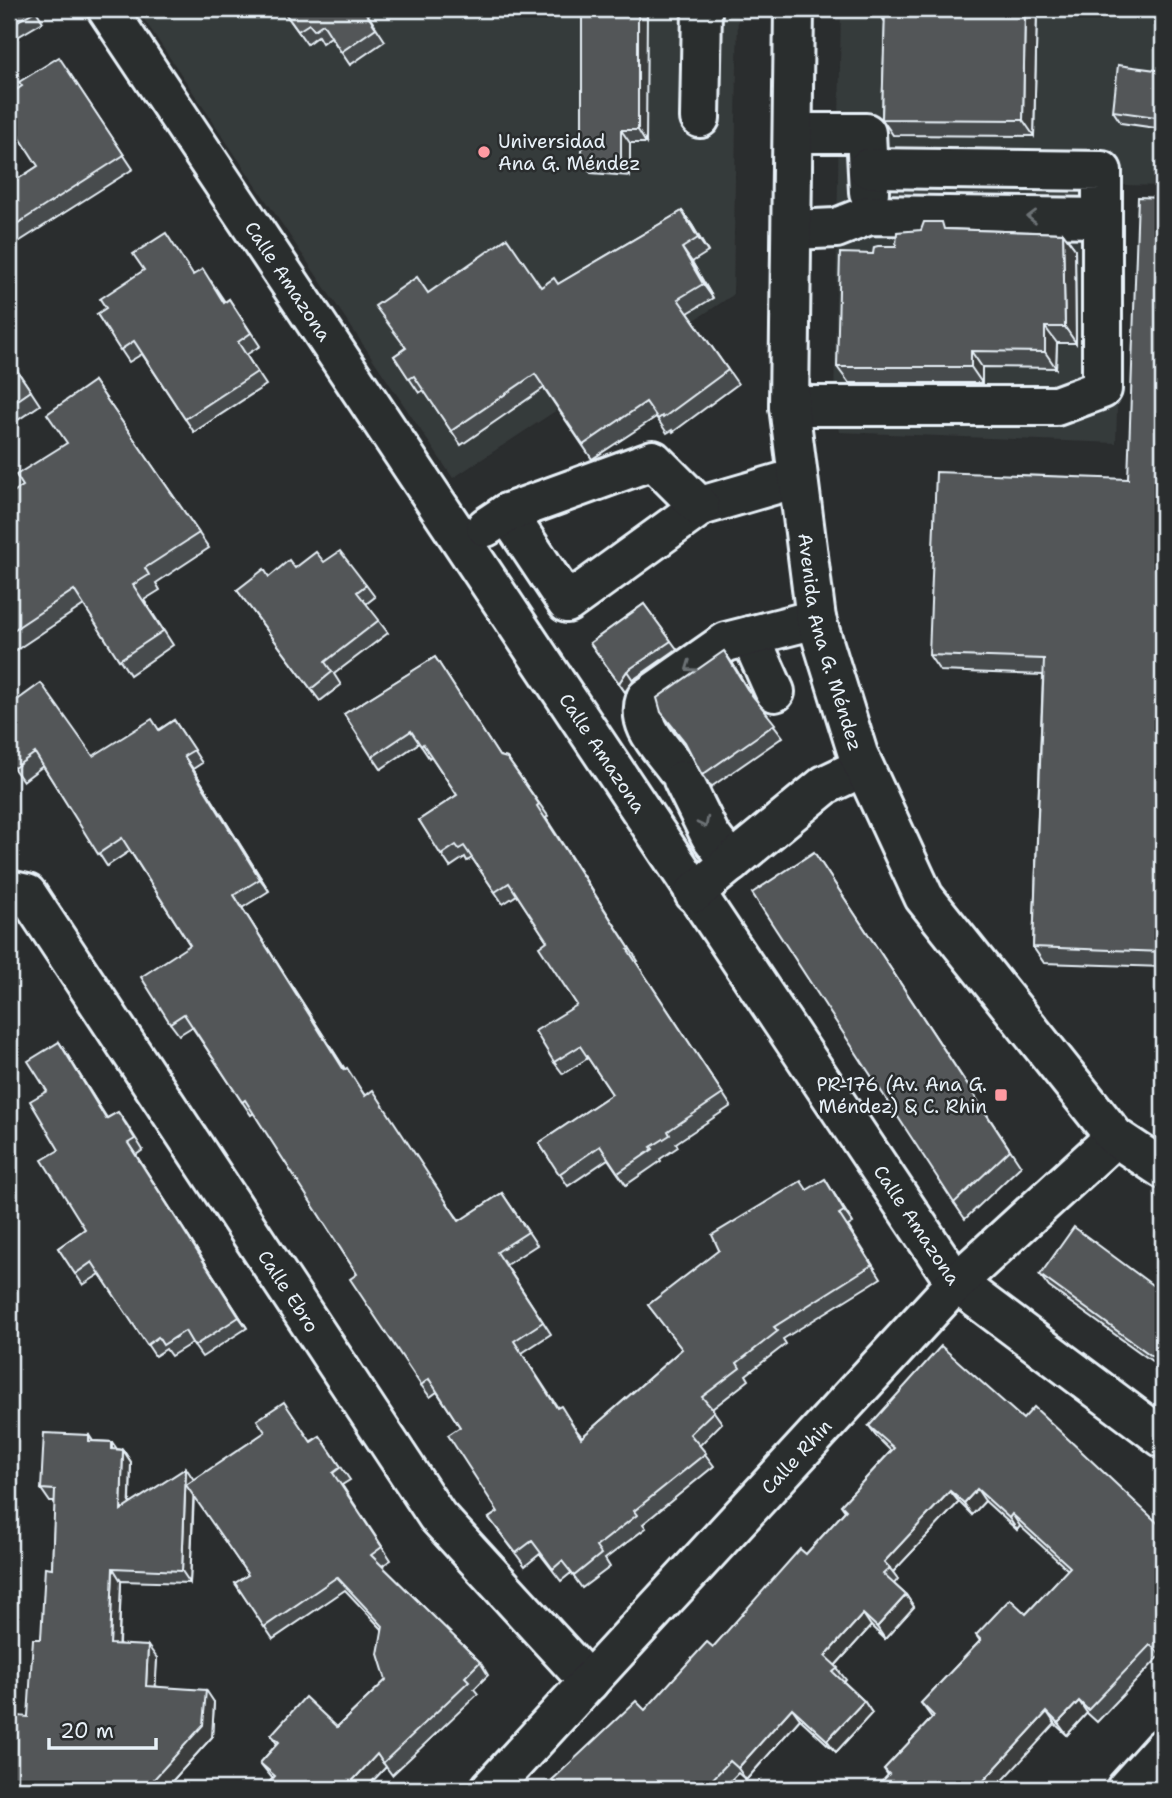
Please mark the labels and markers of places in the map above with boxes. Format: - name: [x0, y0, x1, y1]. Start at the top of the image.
- place label: Universidad Ana G. Méndez: [498, 129, 641, 176]
- marker: Universidad Ana G. Méndez: [476, 144, 492, 160]
- place label: PR-176 (Av. Ana G. Méndez) & C. Rhin: [816, 1072, 987, 1119]
- marker: PR-176 (Av. Ana G. Méndez) & C. Rhin: [993, 1087, 1009, 1103]

